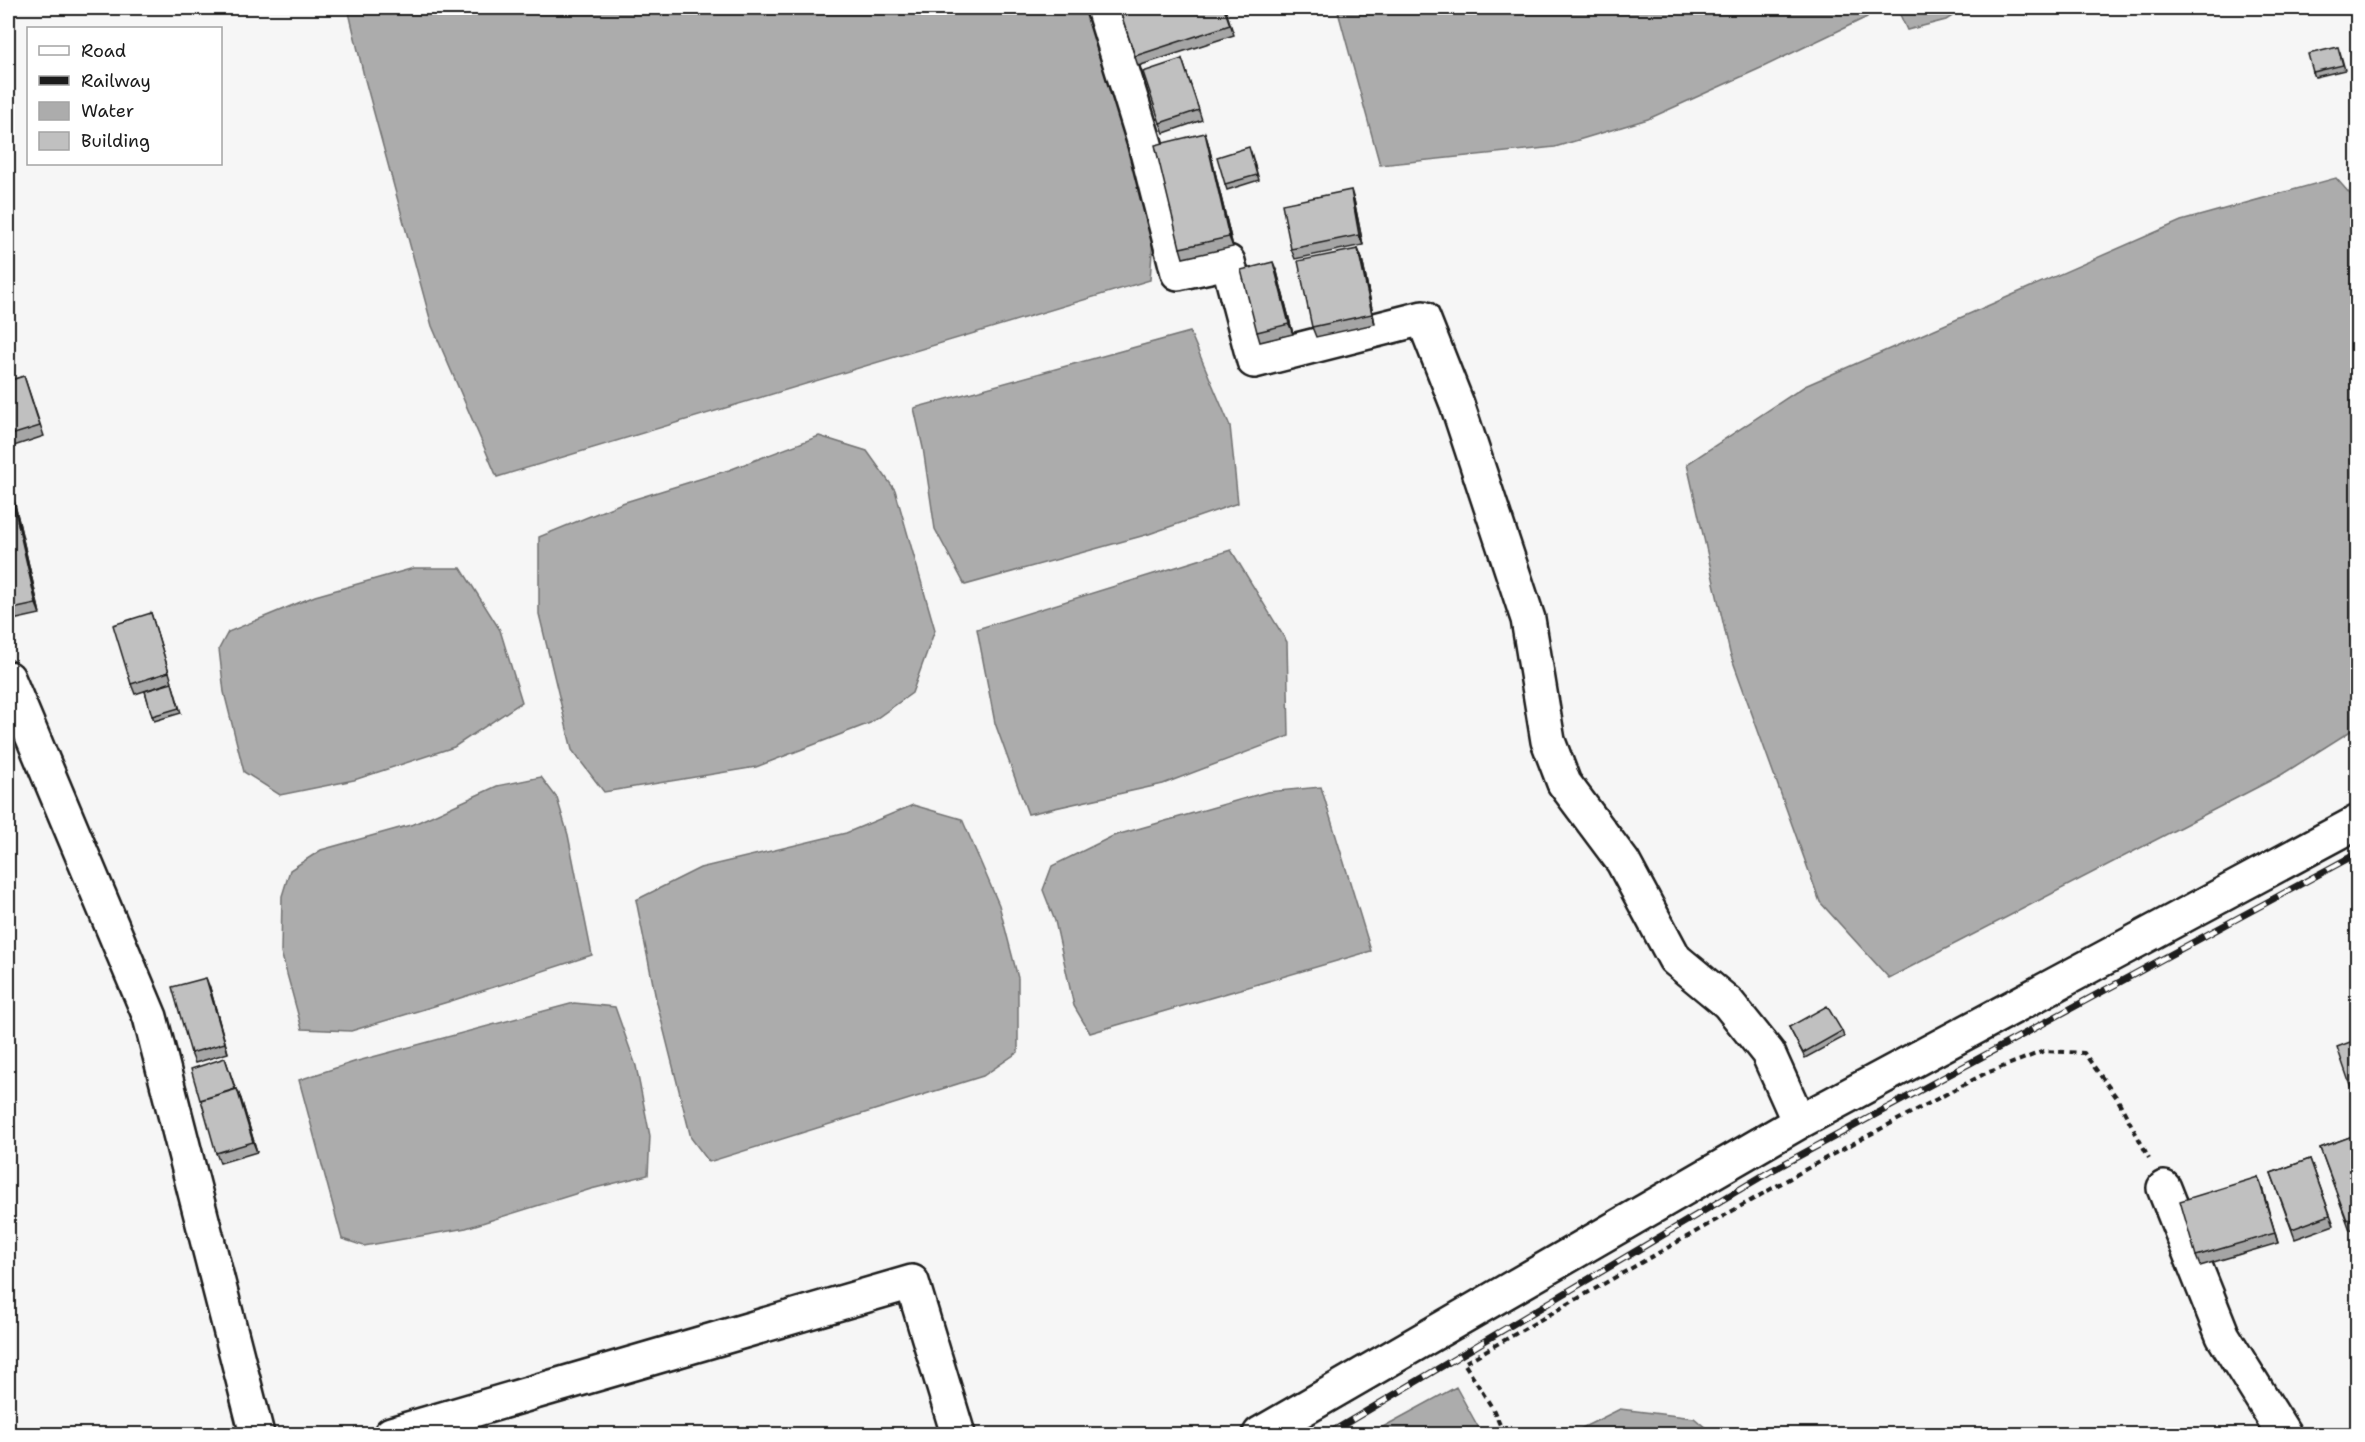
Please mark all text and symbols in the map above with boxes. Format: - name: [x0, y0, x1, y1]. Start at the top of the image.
- legend: [27, 27, 222, 165]
- text: Road: [81, 39, 126, 63]
- text: Railway: [81, 69, 151, 93]
- text: Water: [81, 99, 134, 123]
- text: Building: [81, 129, 150, 153]

